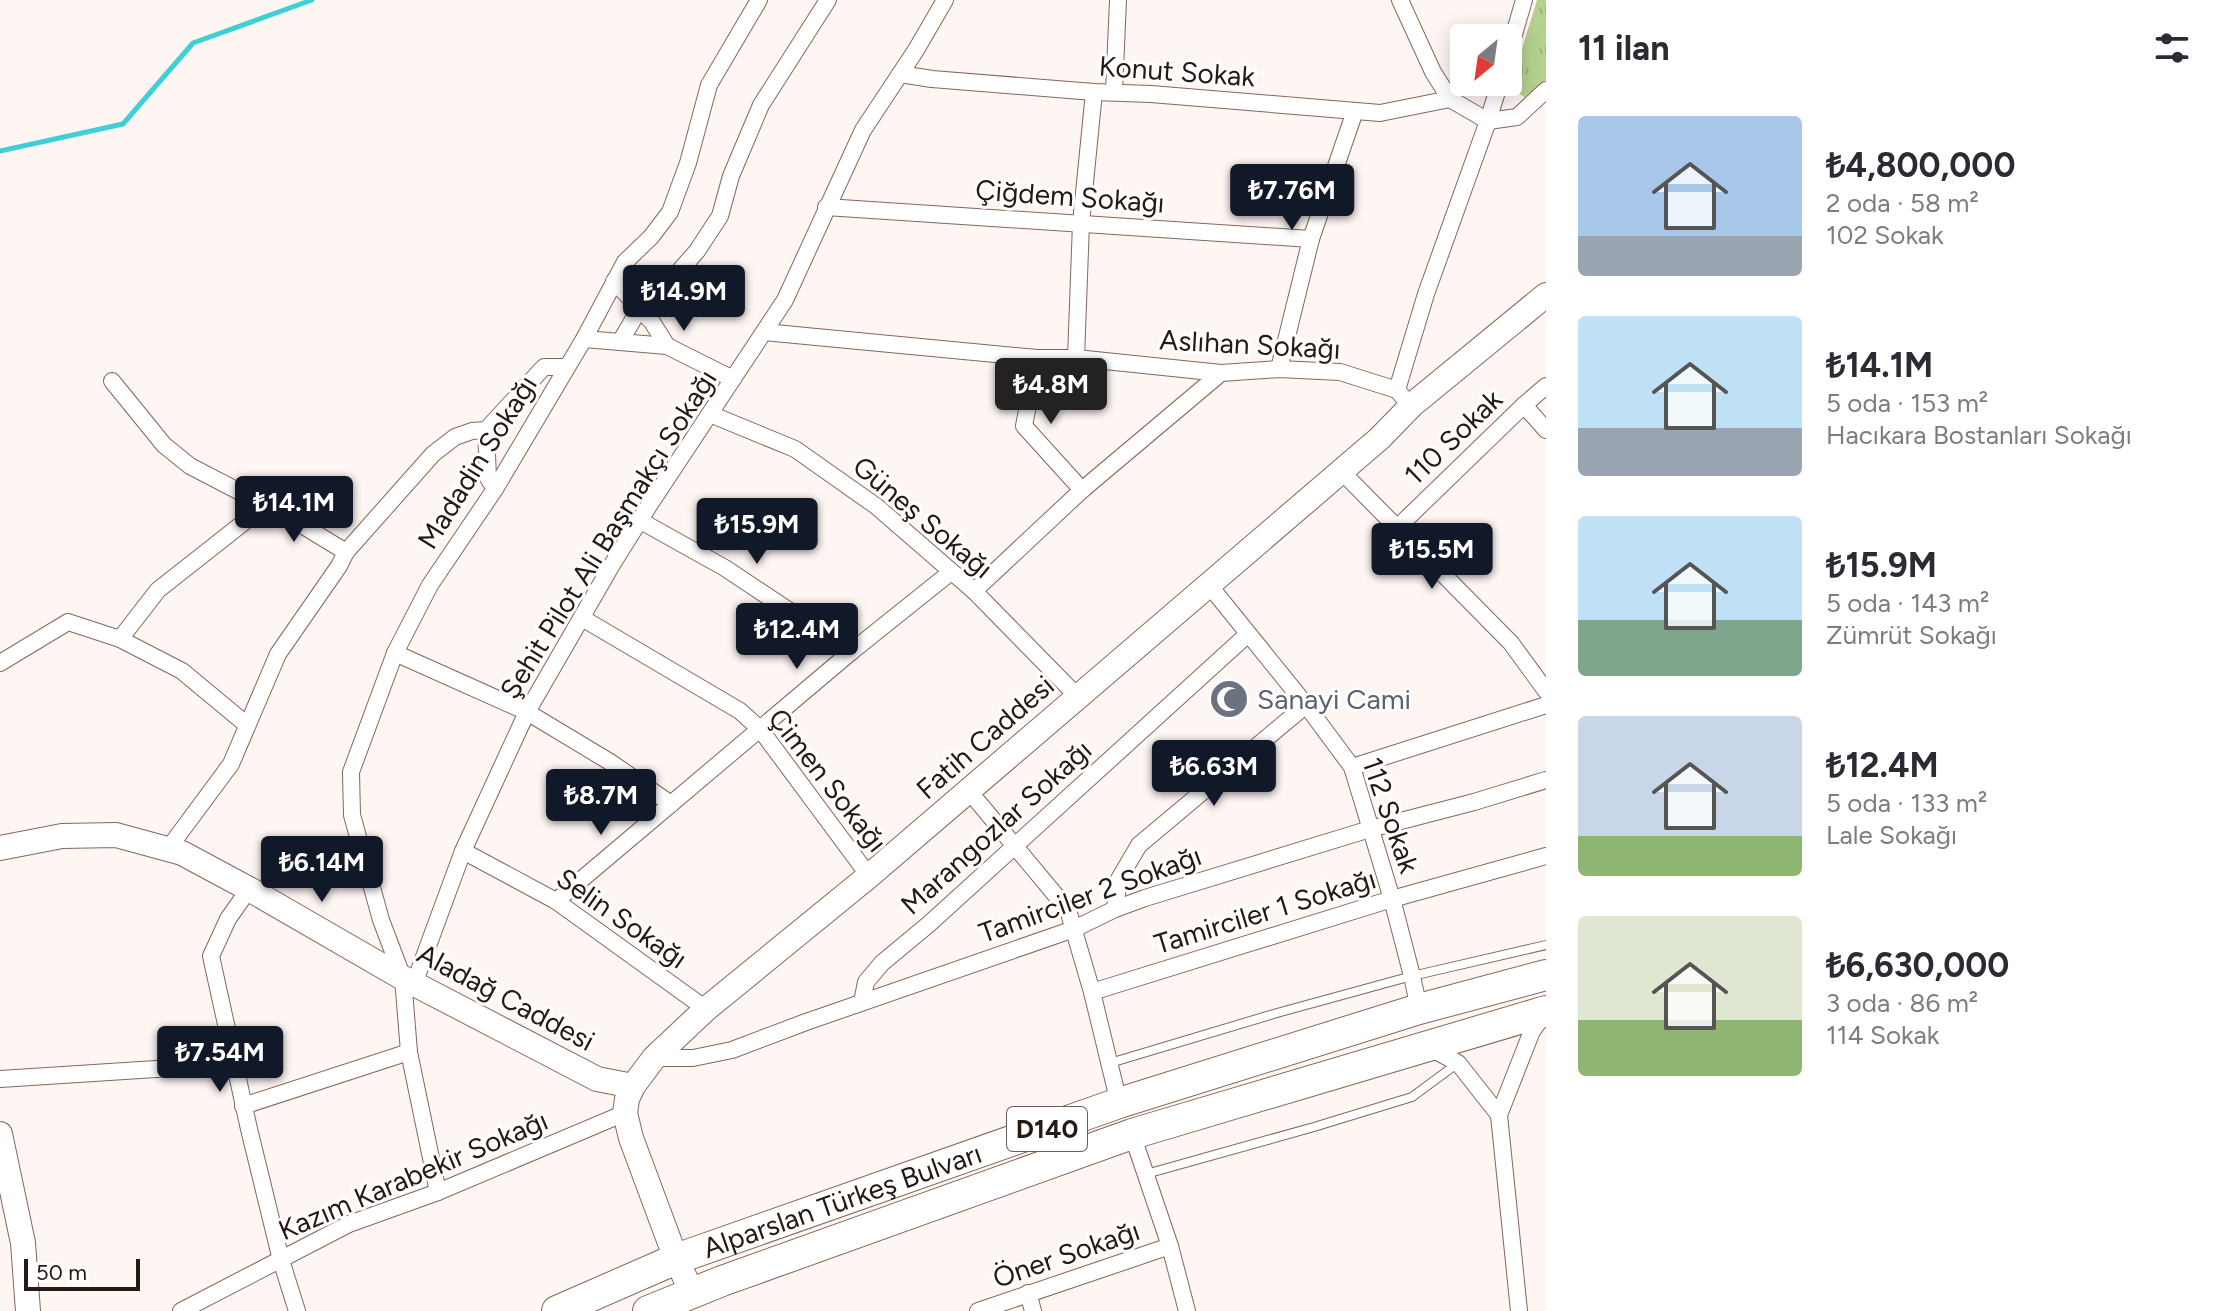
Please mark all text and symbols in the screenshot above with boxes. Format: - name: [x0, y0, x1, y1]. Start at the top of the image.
- north arrow: [1450, 24, 1522, 96]
- map controls: [1450, 24, 1522, 96]
- icon: filters: [2150, 26, 2194, 70]
- text: 11 ilan: [1578, 28, 1670, 69]
- street label: Konut Sokak: [1098, 49, 1257, 93]
- text: ₺4,800,000: [1826, 145, 2015, 186]
- icon: home: [1642, 148, 1738, 244]
- pin: ₺7.76M: [1227, 164, 1357, 232]
- street label: Çiğdem Sokağı: [974, 172, 1166, 220]
- text: ₺7.76M: [1248, 174, 1336, 206]
- text: 2 oda · 58 m²: [1826, 187, 1979, 219]
- text: 102 Sokak: [1826, 219, 1944, 251]
- pin: ₺14.9M: [619, 265, 749, 333]
- text: ₺14.9M: [641, 275, 727, 307]
- street label: Aslıhan Sokağı: [1159, 322, 1341, 366]
- text: ₺14.1M: [1826, 345, 1933, 386]
- icon: home: [1642, 348, 1738, 444]
- pin: ₺4.8M: [995, 358, 1107, 426]
- street label: Şehit Pilot Ali Başmakçı Sokağı: [492, 363, 724, 705]
- text: ₺4.8M: [1013, 368, 1089, 400]
- street label: Madadin Sokağı: [410, 369, 544, 555]
- street label: 110 Sokak: [1397, 382, 1509, 492]
- text: 5 oda · 153 m²: [1826, 387, 1988, 419]
- text: Hacıkara Bostanları Sokağı: [1826, 419, 2132, 451]
- street label: Güneş Sokağı: [846, 449, 1000, 585]
- pin: ₺14.1M: [229, 476, 359, 544]
- text: ₺14.1M: [253, 486, 335, 518]
- pin: ₺15.9M: [692, 498, 822, 566]
- text: ₺15.9M: [715, 508, 799, 540]
- pin: ₺15.5M: [1367, 523, 1497, 591]
- text: ₺15.5M: [1390, 533, 1474, 565]
- text: ₺15.9M: [1826, 545, 1937, 586]
- icon: home: [1642, 548, 1738, 644]
- text: 5 oda · 143 m²: [1826, 587, 1989, 619]
- pin: ₺12.4M: [732, 603, 862, 671]
- text: ₺12.4M: [754, 613, 840, 645]
- text: Zümrüt Sokağı: [1826, 619, 1997, 651]
- street label: Fatih Caddesi: [909, 668, 1061, 806]
- mosque icon: Sanayi Cami: [1208, 678, 1250, 720]
- place label: Sanayi Cami: [1257, 682, 1411, 716]
- street label: Çimen Sokağı: [762, 702, 894, 858]
- street label: Marangozlar Sokağı: [894, 733, 1098, 921]
- pin: ₺6.63M: [1149, 740, 1279, 808]
- text: ₺12.4M: [1826, 745, 1939, 786]
- icon: home: [1642, 748, 1738, 844]
- text: ₺6.63M: [1170, 750, 1258, 782]
- street label: 112 Sokak: [1355, 753, 1427, 878]
- pin: ₺8.7M: [545, 769, 657, 837]
- text: ₺8.7M: [564, 779, 638, 811]
- text: 5 oda · 133 m²: [1826, 787, 1987, 819]
- text: Lale Sokağı: [1826, 819, 1957, 851]
- pin: ₺6.14M: [257, 836, 387, 904]
- street label: Tamirciler 2 Sokağı: [974, 838, 1206, 950]
- text: ₺6.14M: [279, 846, 365, 878]
- street label: Selin Sokağı: [550, 861, 694, 975]
- street label: Tamirciler 1 Sokağı: [1150, 861, 1380, 961]
- street label: Aladağ Caddesi: [412, 936, 600, 1058]
- text: ₺6,630,000: [1826, 945, 2009, 986]
- icon: home: [1642, 948, 1738, 1044]
- text: 3 oda · 86 m²: [1826, 987, 1978, 1019]
- text: 114 Sokak: [1826, 1019, 1939, 1051]
- pin: ₺7.54M: [155, 1026, 285, 1094]
- text: ₺7.54M: [175, 1036, 265, 1068]
- street label: Kazım Karabekir Sokağı: [273, 1103, 553, 1247]
- road number: D140: [1007, 1107, 1087, 1151]
- street label: Alparslan Türkeş Bulvarı: [698, 1136, 986, 1265]
- street label: Öner Sokağı: [988, 1213, 1144, 1295]
- scale bar: [24, 1255, 140, 1291]
- text: 50 m: [36, 1259, 87, 1286]

